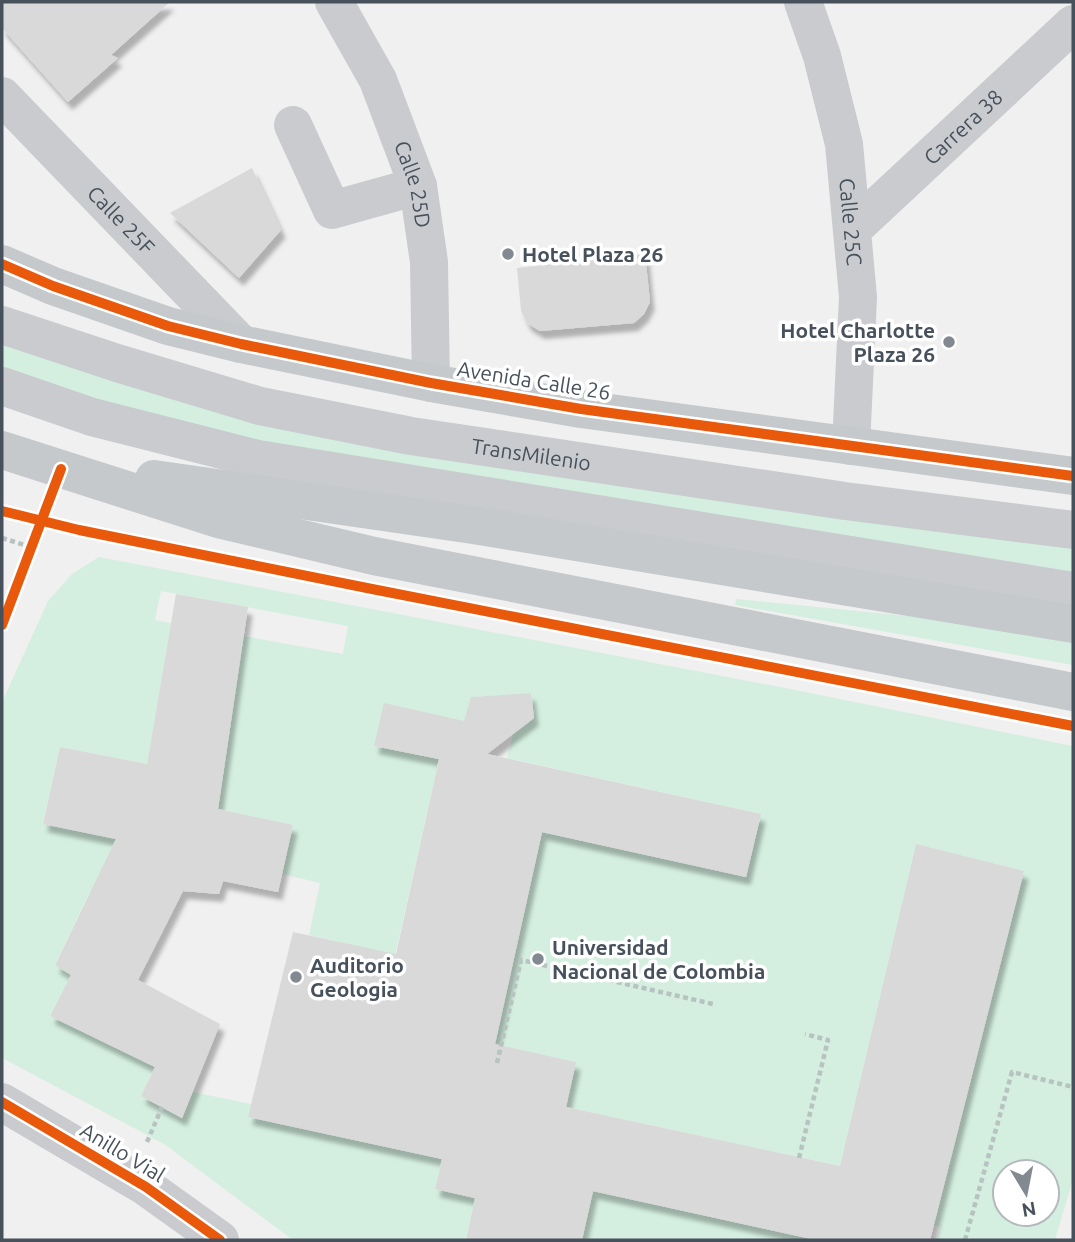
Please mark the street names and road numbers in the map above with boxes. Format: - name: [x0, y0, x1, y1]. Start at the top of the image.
- street label: Carrera 38: [919, 84, 1007, 169]
- street label: Calle 25D: [390, 137, 436, 229]
- street label: Calle 25C: [835, 177, 867, 267]
- street label: Calle 25F: [83, 181, 160, 259]
- street label: Avenida Calle 26: [456, 356, 612, 404]
- street label: TransMilenio: [470, 433, 593, 475]
- street label: Anillo Vial: [76, 1117, 170, 1187]

